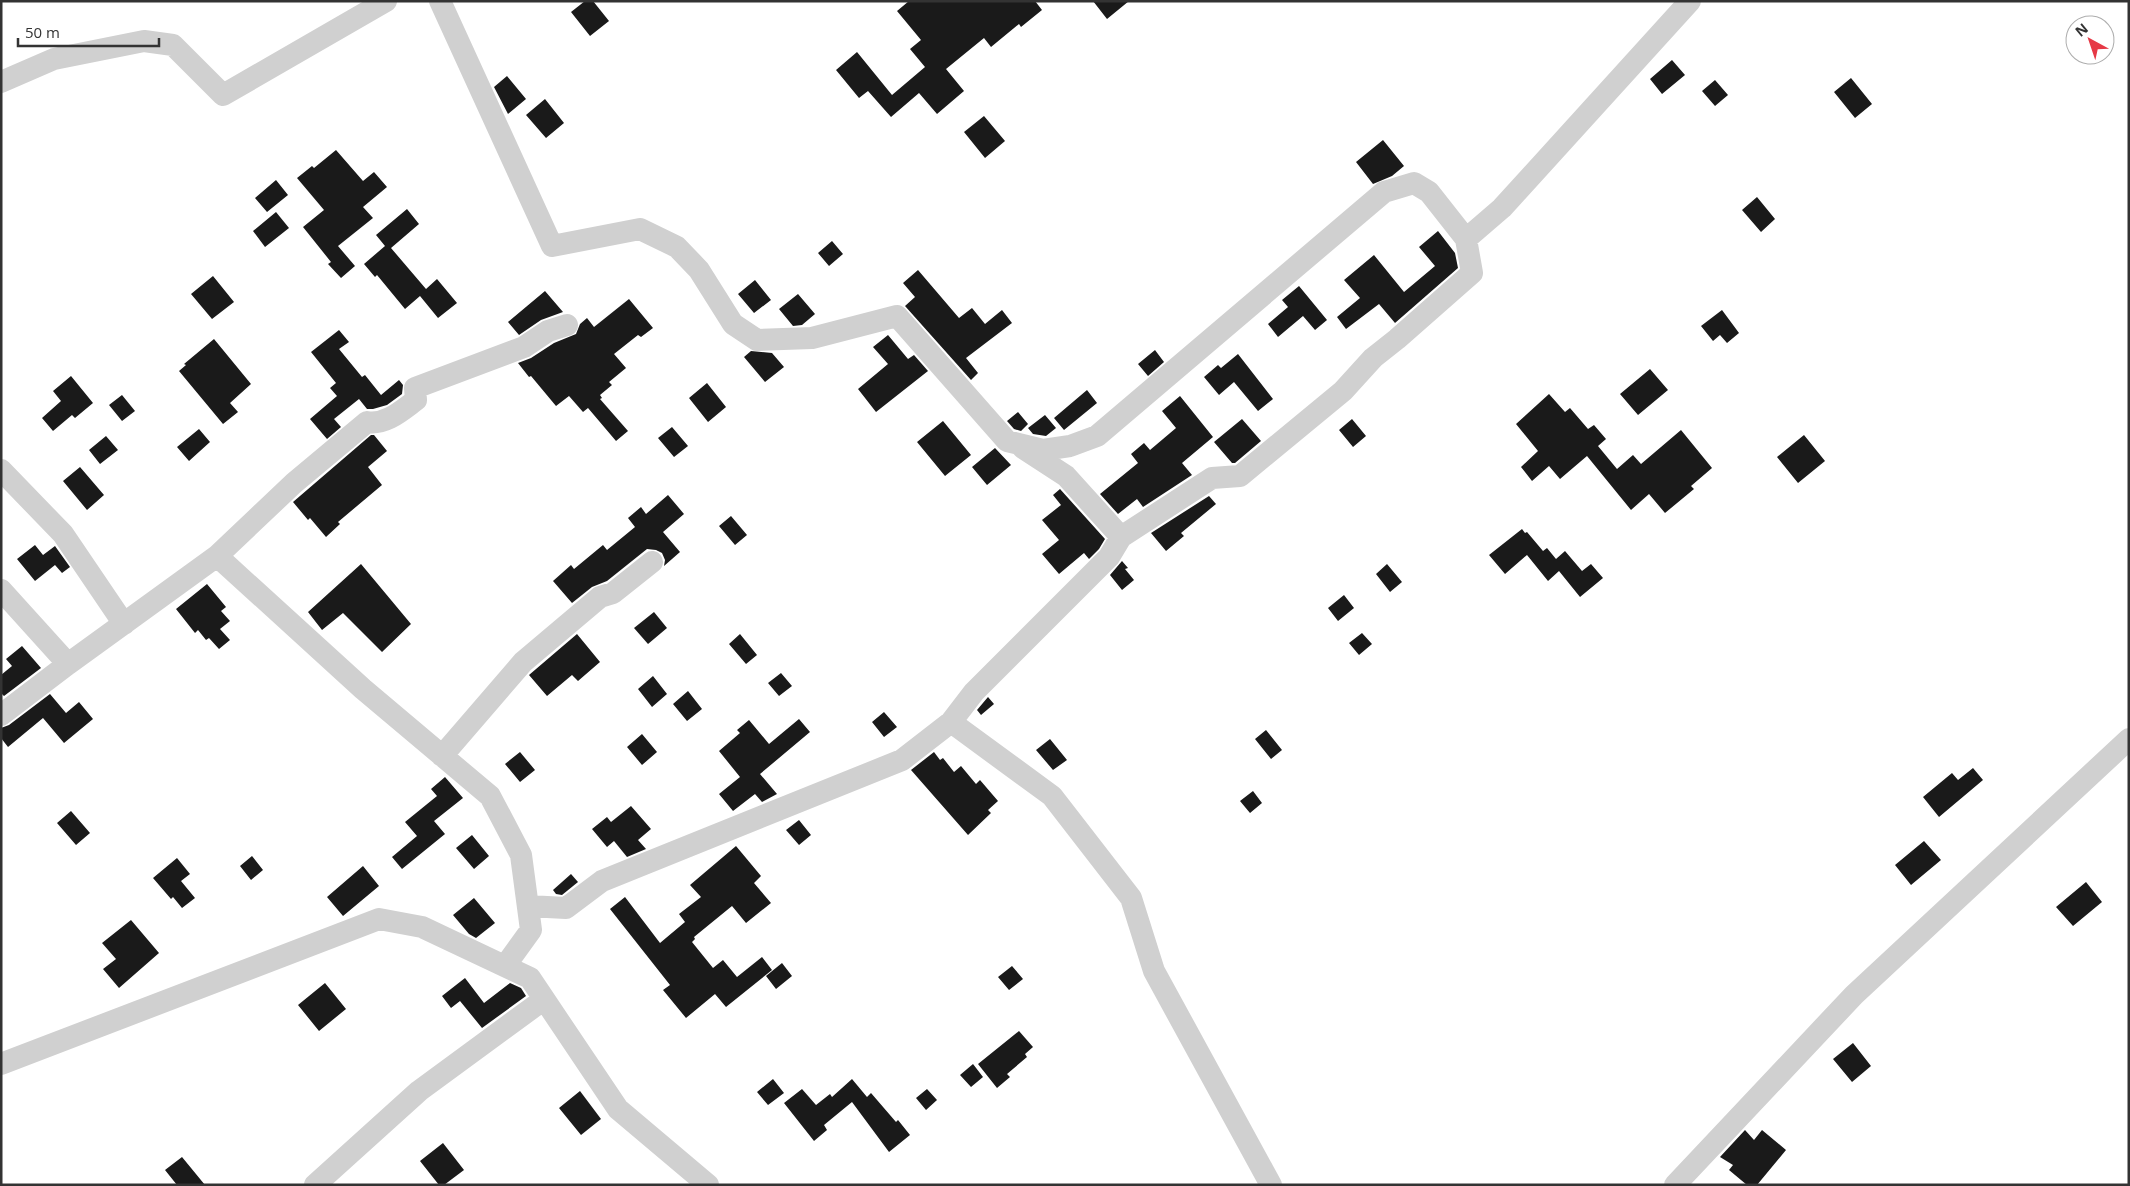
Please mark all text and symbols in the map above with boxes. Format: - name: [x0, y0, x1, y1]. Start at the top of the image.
- scale bar: [18, 15, 159, 47]
- north arrow: [2065, 15, 2115, 65]
- text: N: [2071, 19, 2092, 41]
- text: 50 m: [25, 22, 60, 42]

